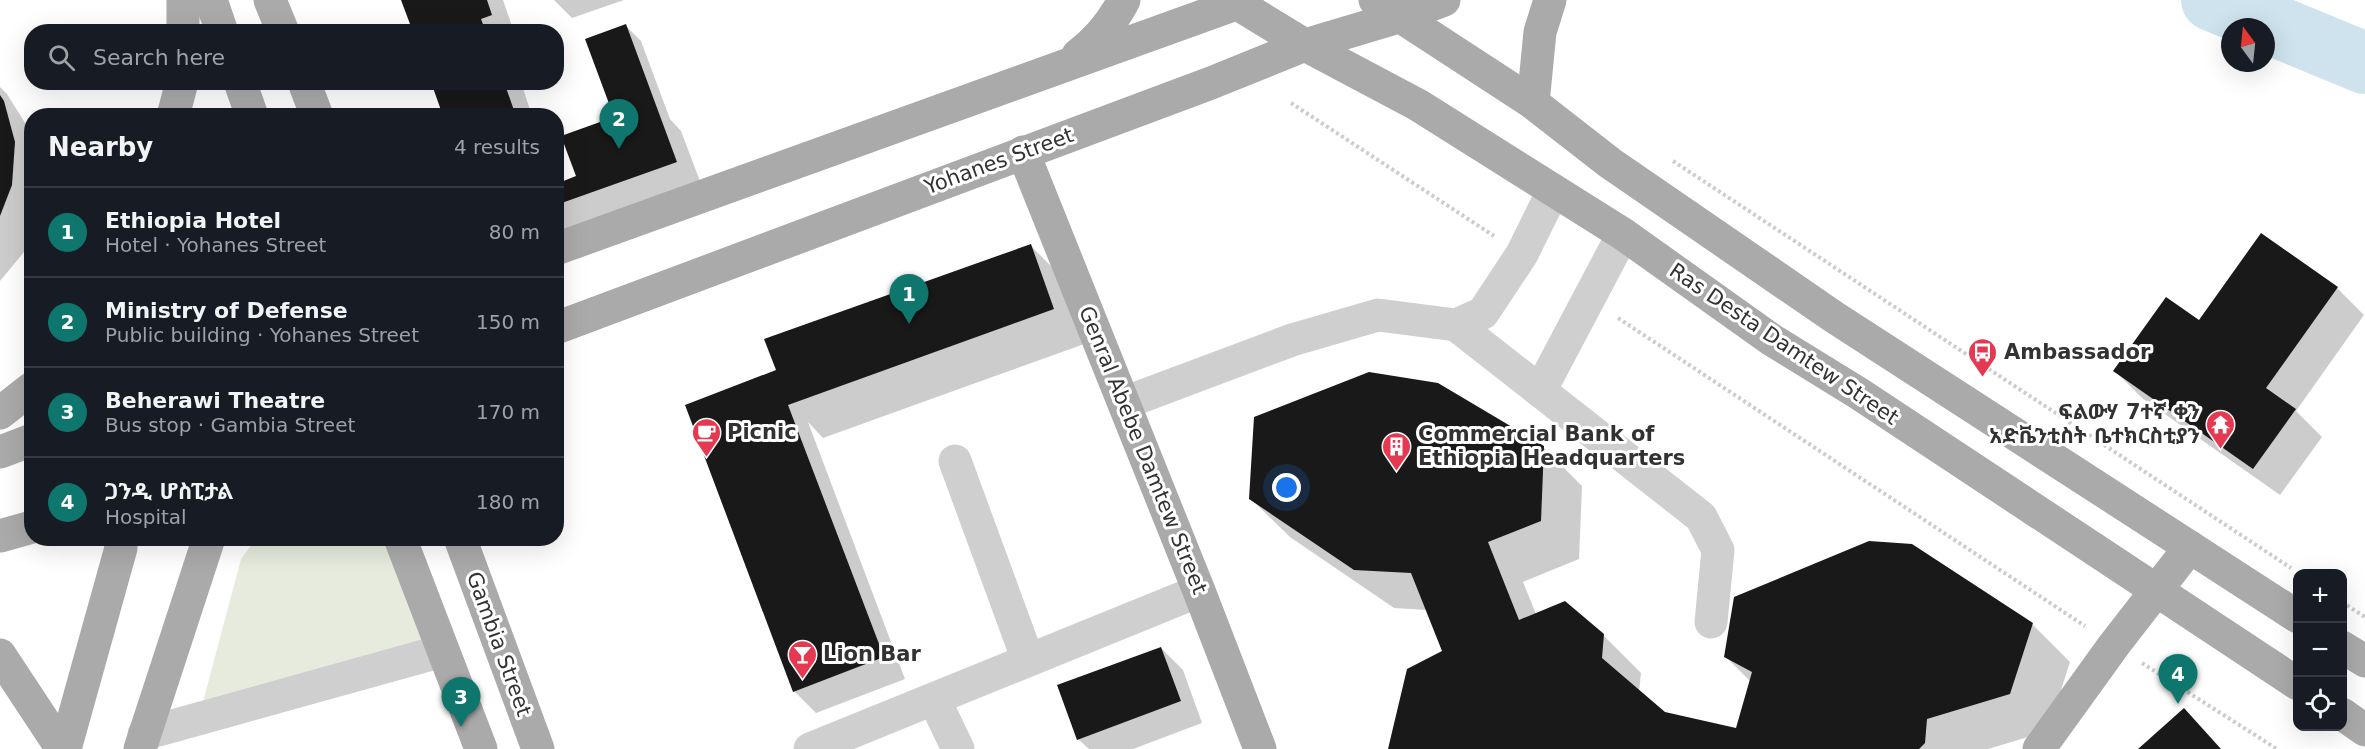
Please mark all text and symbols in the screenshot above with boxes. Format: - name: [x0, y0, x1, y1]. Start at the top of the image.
- north arrow: [2221, 18, 2275, 72]
- search box: [24, 24, 564, 90]
- icon: search: [45, 41, 78, 74]
- text: Search here: [93, 45, 225, 70]
- pin: 2: [600, 100, 638, 149]
- street label: Yohanes Street: [920, 123, 1077, 199]
- text: Nearby: [48, 132, 153, 162]
- text: 4 results: [454, 135, 540, 159]
- text: Ethiopia Hotel: [105, 208, 281, 233]
- text: 1: [61, 220, 74, 244]
- text: 80 m: [489, 220, 540, 244]
- text: Hotel · Yohanes Street: [105, 233, 326, 257]
- street label: Ras Desta Damtew Street: [1665, 258, 1903, 430]
- pin: 1: [890, 274, 928, 324]
- text: Ministry of Defense: [105, 298, 348, 323]
- street label: Genral Abebe Damtew Street: [1074, 303, 1212, 597]
- text: 2: [61, 310, 74, 334]
- text: 150 m: [476, 310, 540, 334]
- text: Public building · Yohanes Street: [105, 323, 419, 347]
- bus stop icon: Ambassador: [1967, 336, 1999, 378]
- place label: Ambassador: [2004, 340, 2151, 364]
- text: Beherawi Theatre: [105, 388, 325, 413]
- text: 3: [61, 400, 74, 424]
- text: 170 m: [476, 400, 540, 424]
- place label: ፍልውሃ 7ተኛ ቀን አድቬንቲስት ቤተክርስቲያን: [1989, 400, 2200, 448]
- temple icon: ፍልውሃ 7ተኛ ቀን አድቬንቲስት ቤተክርስቲያን: [2205, 408, 2237, 450]
- text: Bus stop · Gambia Street: [105, 413, 355, 437]
- cafe icon: Picnic: [690, 416, 722, 458]
- place label: Picnic: [727, 420, 797, 444]
- place label: Commercial Bank of Ethiopia Headquarters: [1418, 422, 1685, 470]
- building icon: Commercial Bank of Ethiopia Headquarters: [1381, 430, 1413, 472]
- your location: [1272, 473, 1301, 502]
- text: ጋንዲ ሆስፒታል: [105, 479, 233, 504]
- text: 4: [61, 490, 74, 514]
- text: 180 m: [476, 490, 540, 514]
- text: Hospital: [105, 505, 187, 529]
- street label: Gambia Street: [462, 568, 536, 720]
- map controls: [2293, 569, 2347, 731]
- button: +: [2293, 569, 2347, 623]
- button: −: [2293, 623, 2347, 677]
- bar icon: Lion Bar: [786, 638, 818, 680]
- place label: Lion Bar: [823, 642, 921, 666]
- pin: 4: [2158, 654, 2198, 704]
- button: locate: [2293, 677, 2347, 731]
- pin: 3: [442, 678, 480, 727]

